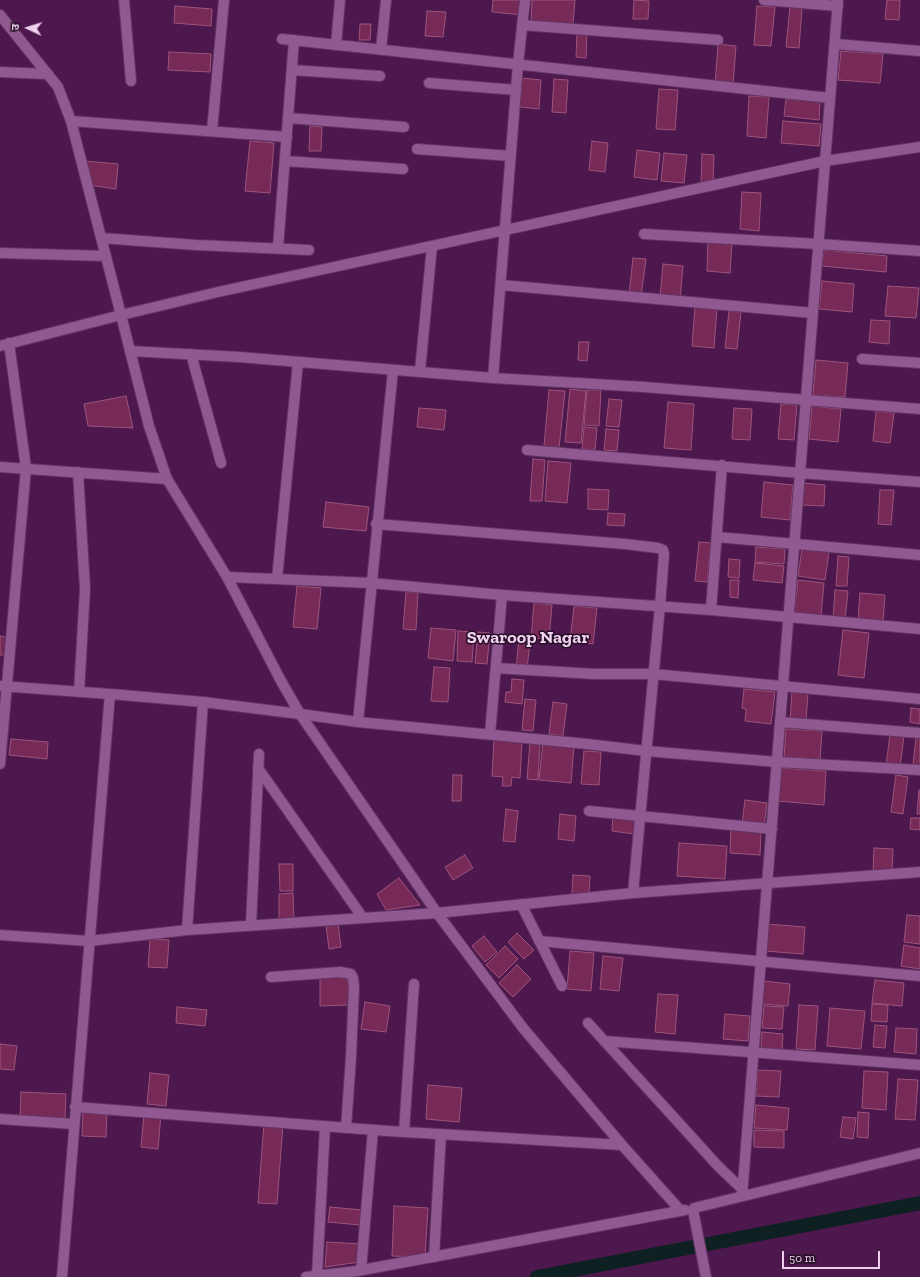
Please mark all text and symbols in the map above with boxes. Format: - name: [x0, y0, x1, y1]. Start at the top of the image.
- north arrow: [8, 8, 48, 48]
- text: उ: [9, 23, 22, 31]
- district label: Swaroop Nagar: [467, 627, 589, 649]
- scale bar: [784, 1243, 882, 1269]
- text: 50 m: [789, 1251, 815, 1265]

